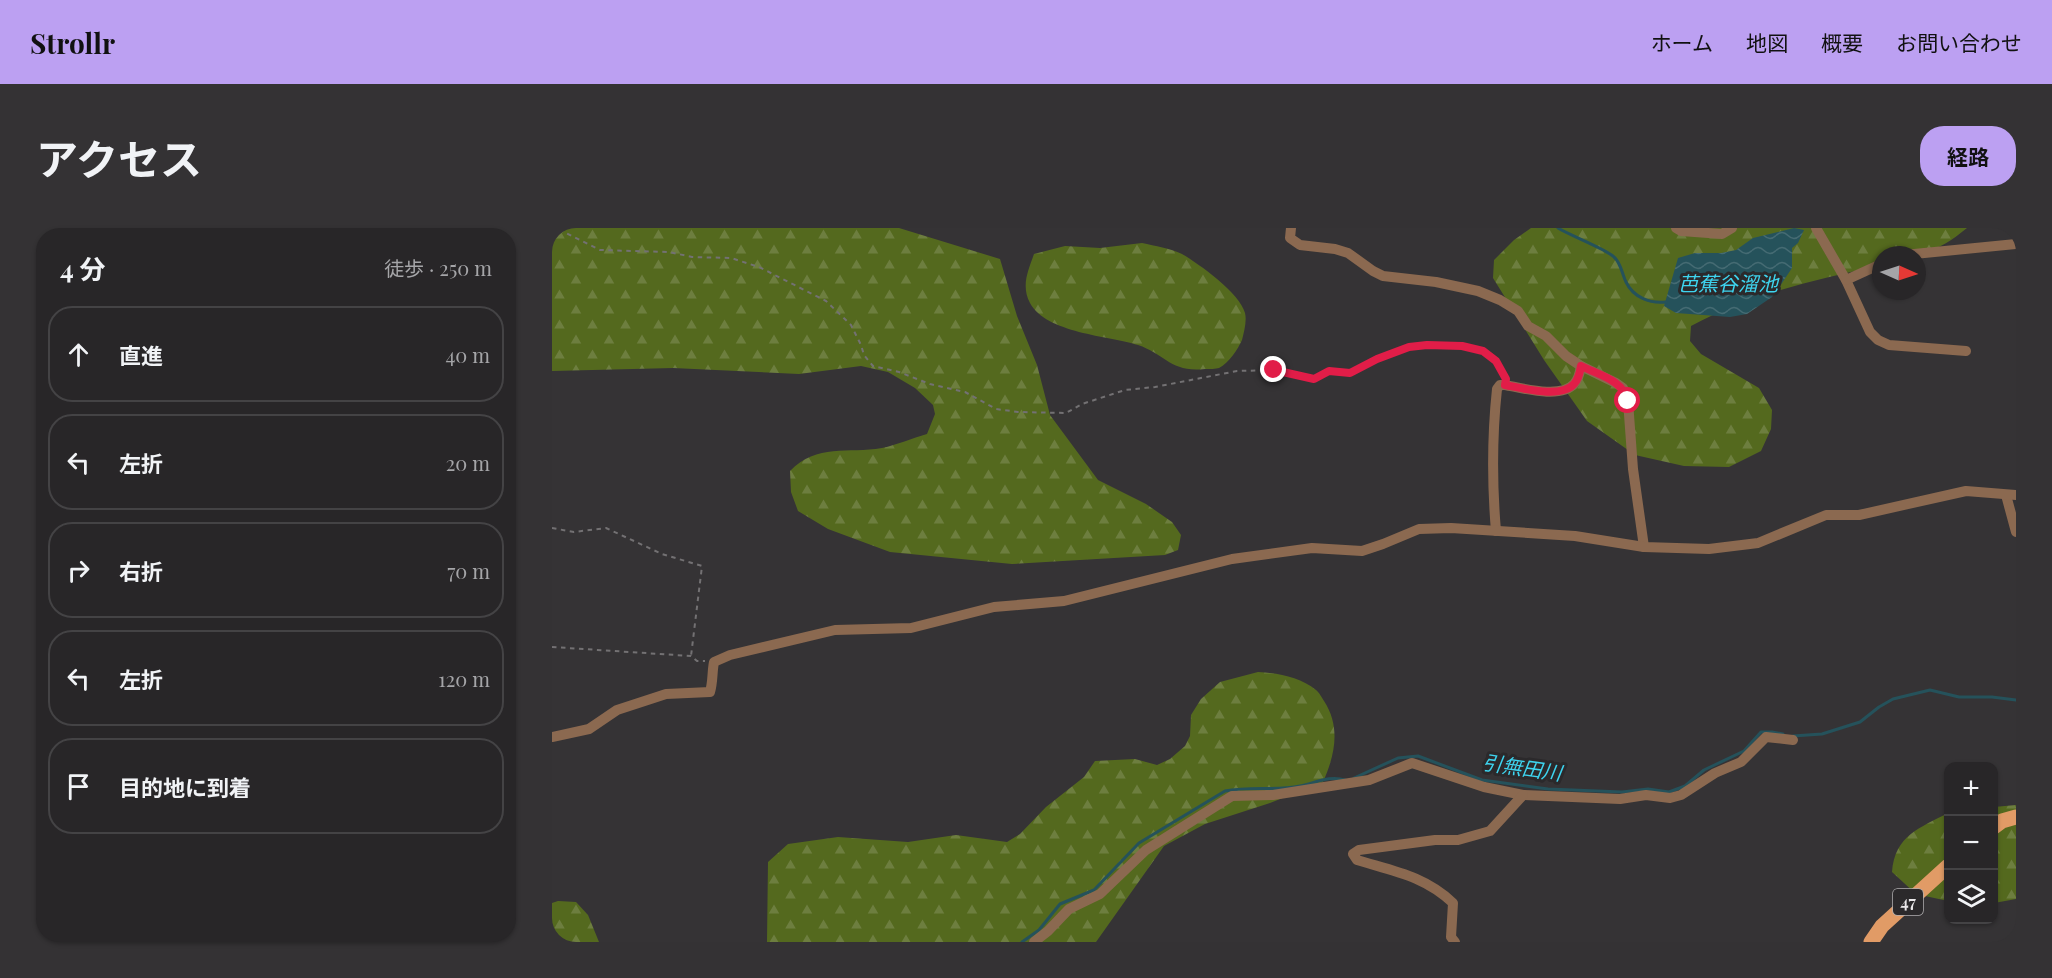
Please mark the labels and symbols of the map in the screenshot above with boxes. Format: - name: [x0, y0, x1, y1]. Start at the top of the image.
- north arrow: [1872, 246, 1926, 300]
- water label: 芭蕉谷溜池: [1678, 269, 1780, 296]
- route end: [1260, 356, 1286, 382]
- route start: [1614, 387, 1640, 413]
- water label: 引無田川: [1481, 748, 1566, 786]
- road number: 47: [1893, 889, 1923, 915]

